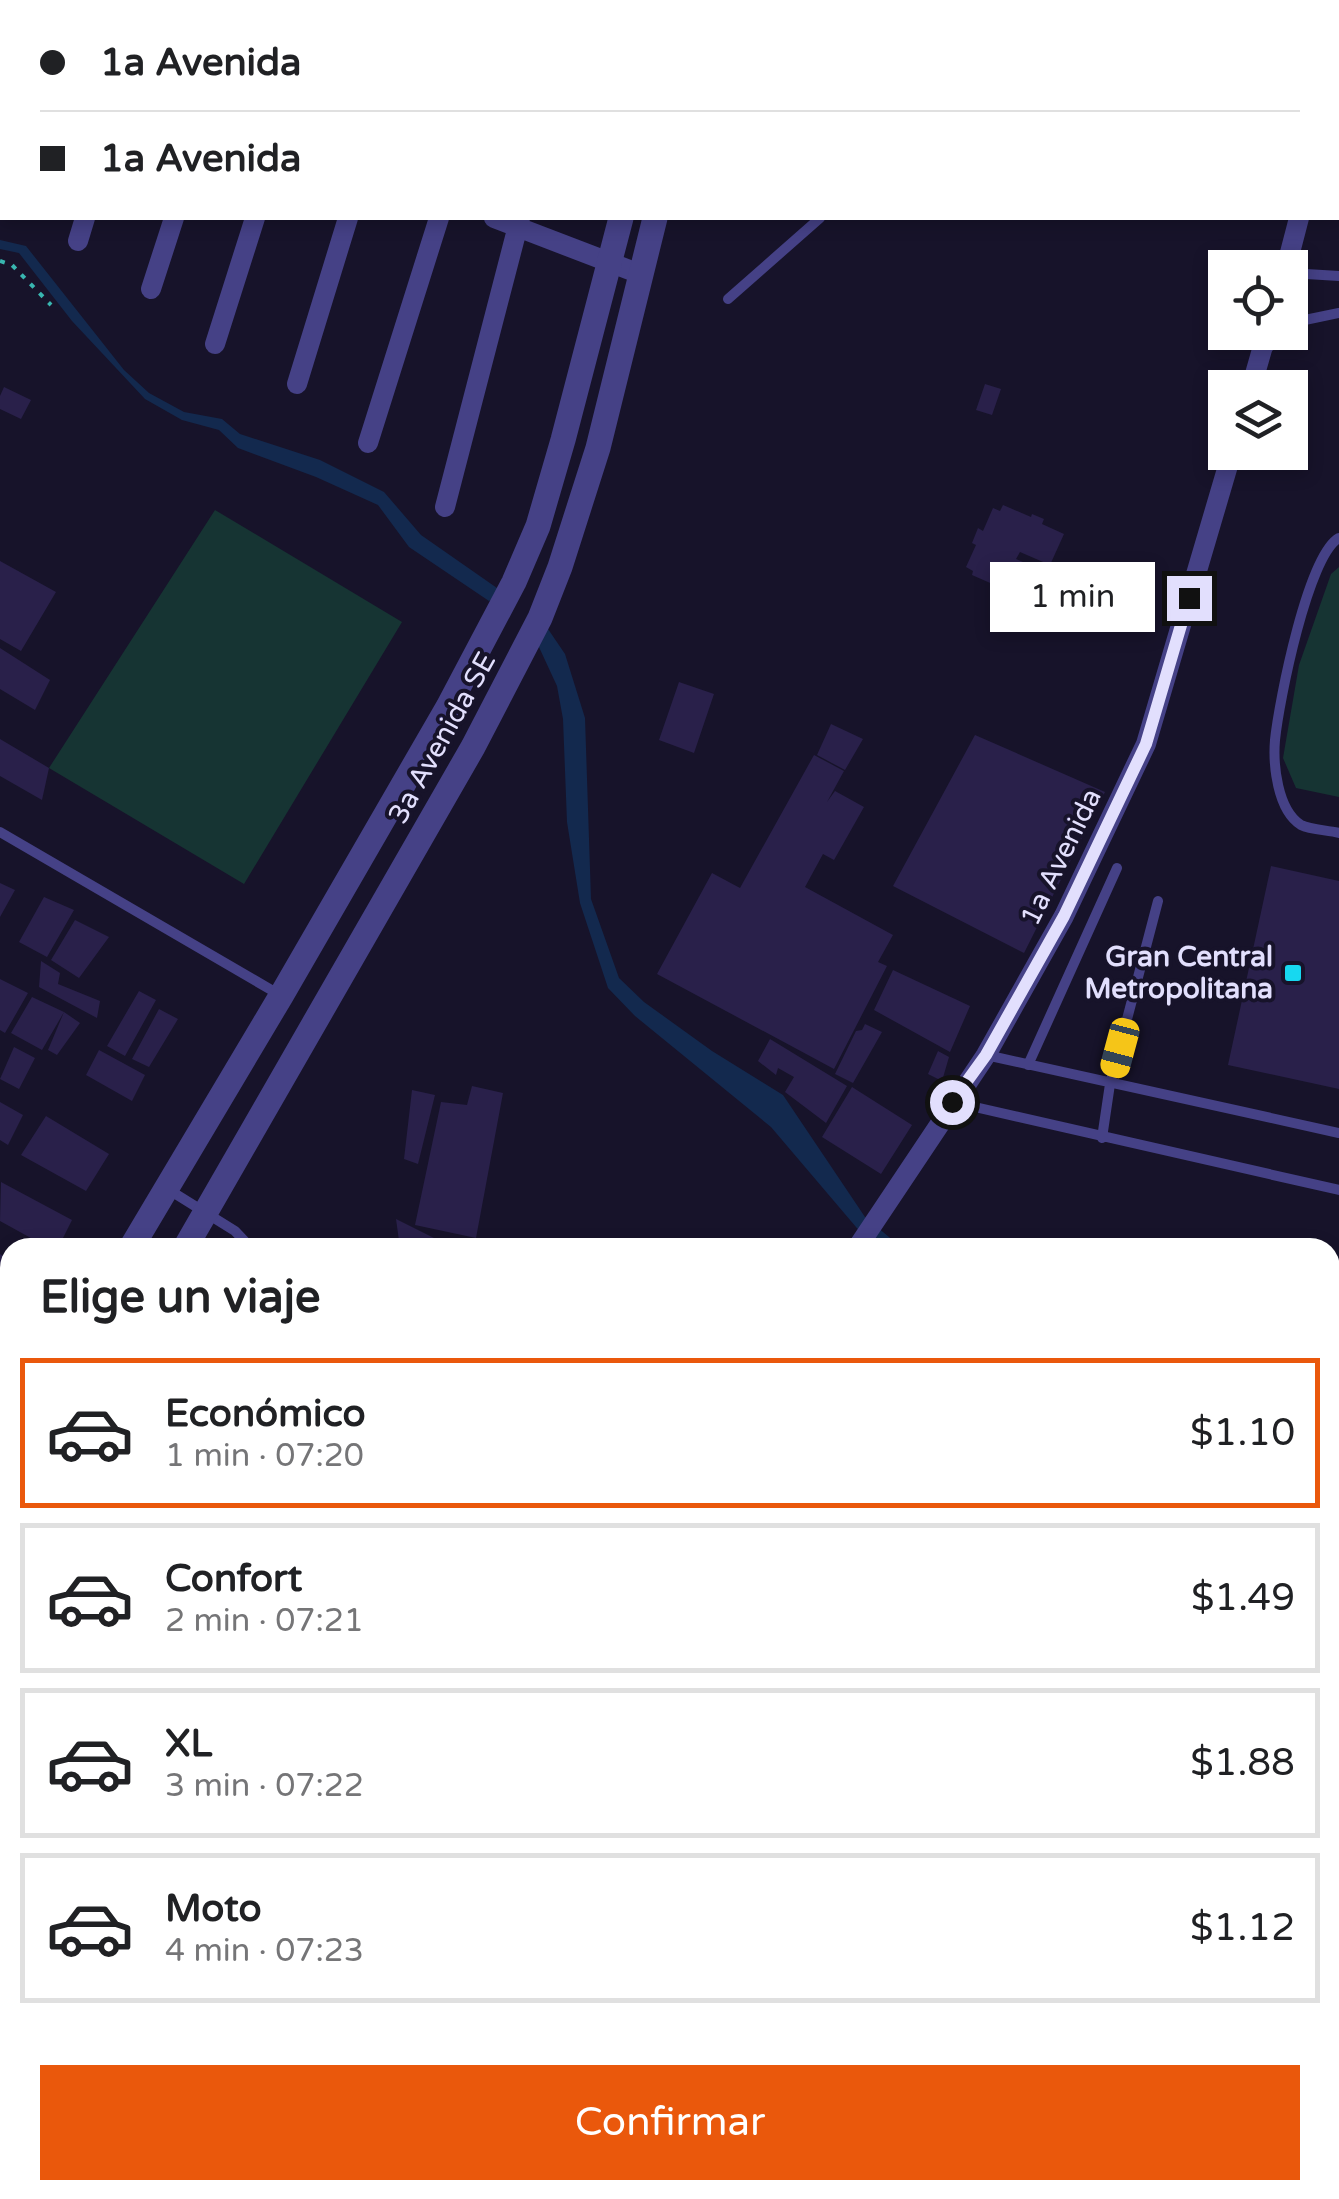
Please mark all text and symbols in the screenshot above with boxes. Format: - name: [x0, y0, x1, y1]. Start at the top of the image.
- text: 1a Avenida: [100, 40, 301, 86]
- text: 1a Avenida: [100, 136, 301, 182]
- map controls: [1208, 250, 1308, 470]
- button: locate: [1208, 250, 1308, 350]
- button: layers: [1208, 370, 1308, 470]
- callout: 1 min: [989, 563, 1154, 633]
- route end: [1167, 576, 1212, 621]
- text: 1 min: [1030, 578, 1115, 616]
- street label: 3a Avenida SE: [381, 646, 503, 830]
- street label: 1a Avenida: [1013, 783, 1109, 931]
- place label: Gran Central Metropolitana: [1085, 940, 1273, 1006]
- marker: Gran Central Metropolitana: [1282, 962, 1304, 984]
- car: [1098, 1015, 1142, 1081]
- route start: [930, 1080, 975, 1125]
- text: Elige un viaje: [40, 1271, 320, 1325]
- icon: car: [45, 1388, 135, 1478]
- text: Económico: [165, 1391, 366, 1437]
- text: $1.10: [1190, 1410, 1295, 1456]
- text: 1 min · 07:20: [165, 1437, 364, 1475]
- icon: car: [45, 1553, 135, 1643]
- text: Confort: [165, 1556, 302, 1602]
- text: $1.49: [1191, 1575, 1295, 1621]
- text: 2 min · 07:21: [165, 1602, 364, 1640]
- icon: car: [45, 1718, 135, 1808]
- text: XL: [165, 1721, 212, 1767]
- text: $1.88: [1190, 1740, 1295, 1786]
- text: 3 min · 07:22: [165, 1767, 364, 1805]
- icon: car: [45, 1883, 135, 1973]
- text: Moto: [165, 1886, 261, 1932]
- text: $1.12: [1190, 1905, 1295, 1951]
- text: 4 min · 07:23: [165, 1932, 364, 1970]
- button: Confirmar: [40, 2065, 1300, 2180]

